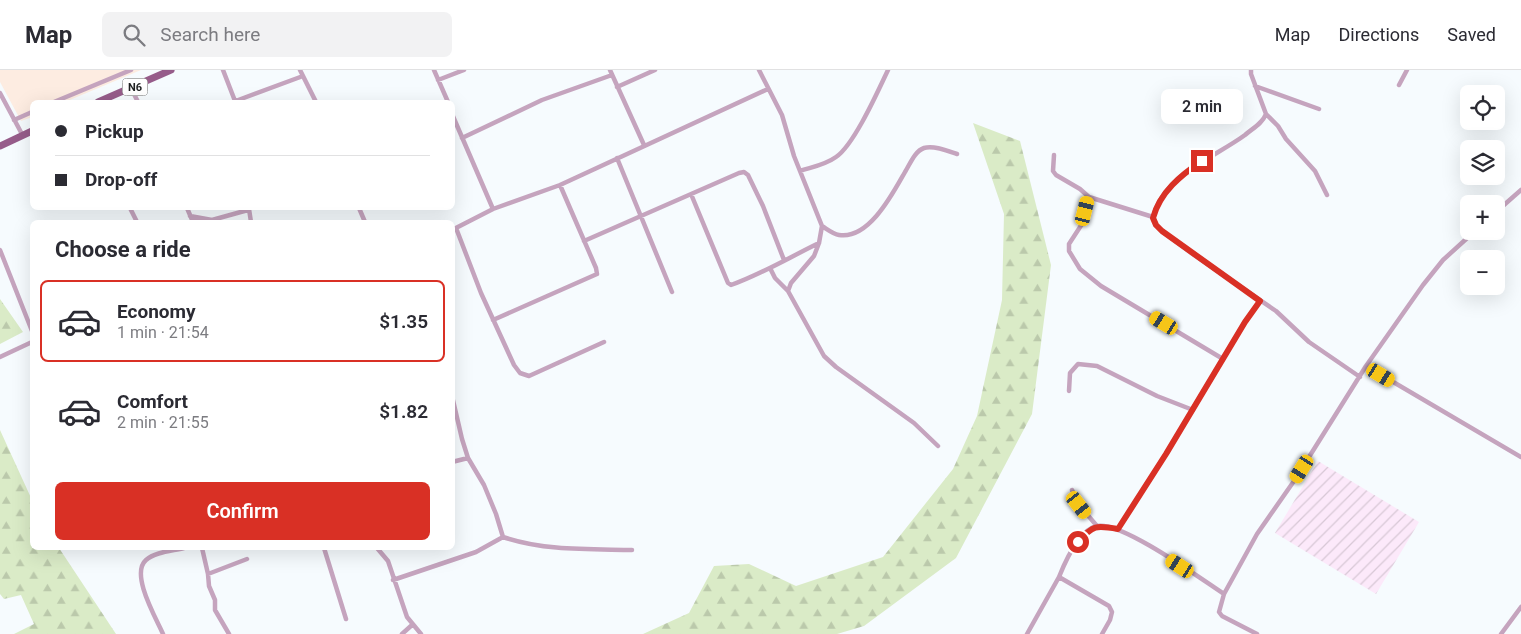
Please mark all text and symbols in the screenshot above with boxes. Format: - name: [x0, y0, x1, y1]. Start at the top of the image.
- search box: [102, 12, 452, 57]
- text: Map: [25, 21, 72, 49]
- icon: search: [120, 21, 148, 49]
- text: Search here: [160, 23, 260, 46]
- text: Map: [1275, 24, 1310, 45]
- text: Directions: [1338, 24, 1419, 45]
- text: Saved: [1447, 24, 1496, 45]
- road number: N6: [122, 78, 148, 96]
- map controls: [1460, 85, 1505, 295]
- button: locate: [1460, 85, 1505, 130]
- callout: 2 min: [1161, 88, 1243, 124]
- text: 2 min: [1182, 97, 1222, 116]
- text: Pickup: [85, 120, 144, 143]
- button: layers: [1460, 140, 1505, 185]
- route end: [1191, 150, 1213, 172]
- text: Drop-off: [85, 168, 157, 191]
- car: [1074, 195, 1095, 227]
- button: +: [1460, 195, 1505, 240]
- text: Choose a ride: [55, 237, 191, 262]
- button: −: [1460, 250, 1505, 295]
- icon: car: [57, 299, 102, 344]
- text: Economy: [117, 300, 196, 323]
- car: [1147, 309, 1180, 337]
- text: $1.35: [379, 310, 428, 333]
- text: 1 min · 21:54: [117, 323, 209, 342]
- car: [1364, 361, 1397, 389]
- icon: car: [57, 389, 102, 434]
- text: Comfort: [117, 390, 188, 413]
- text: $1.82: [379, 400, 428, 423]
- text: 2 min · 21:55: [117, 413, 209, 432]
- car: [1287, 452, 1316, 486]
- button: Confirm: [55, 482, 430, 540]
- car: [1063, 489, 1094, 521]
- route start: [1067, 531, 1089, 553]
- car: [1163, 552, 1196, 580]

